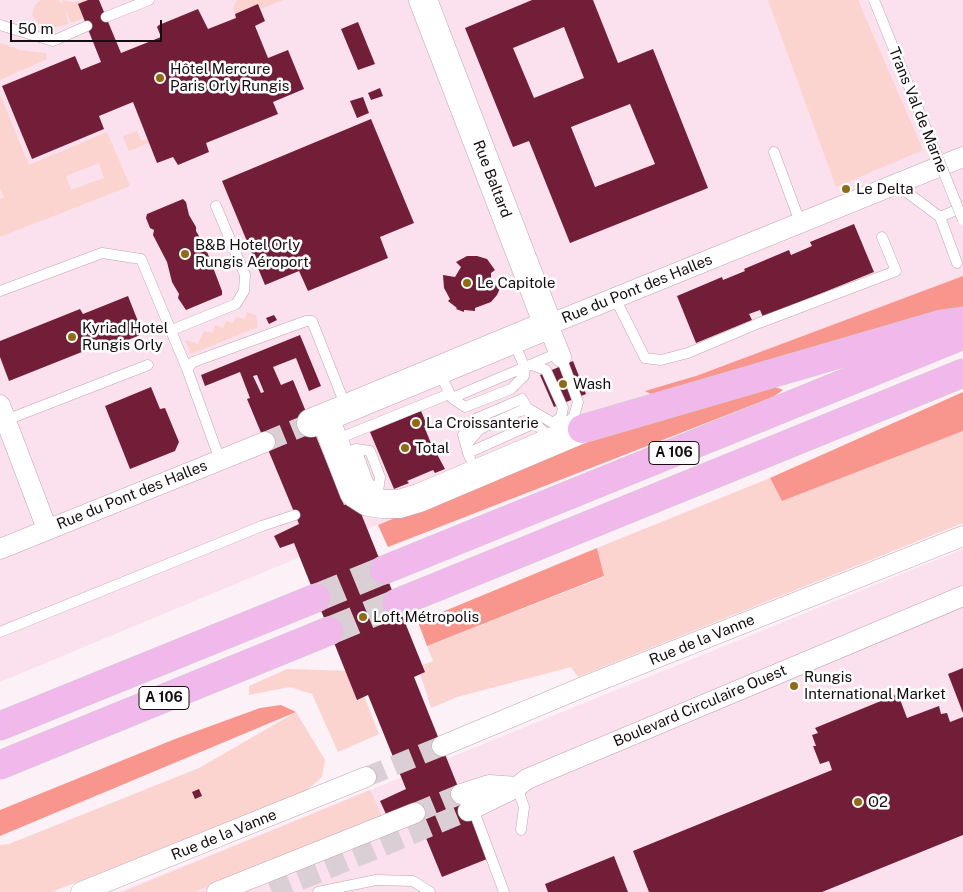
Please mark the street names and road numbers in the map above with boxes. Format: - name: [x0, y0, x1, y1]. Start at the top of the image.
- street label: Trans Val de Marne: [885, 45, 951, 175]
- street label: Rue Baltard: [469, 138, 515, 220]
- street label: Rue du Pont des Halles: [559, 251, 715, 327]
- road number: A 106: [649, 442, 699, 464]
- street label: Rue du Pont des Halles: [54, 457, 210, 533]
- street label: Rue de la Vanne: [647, 611, 757, 669]
- street label: Boulevard Circulaire Ouest: [611, 661, 789, 751]
- road number: A 106: [139, 686, 189, 710]
- street label: Rue de la Vanne: [169, 806, 279, 864]

